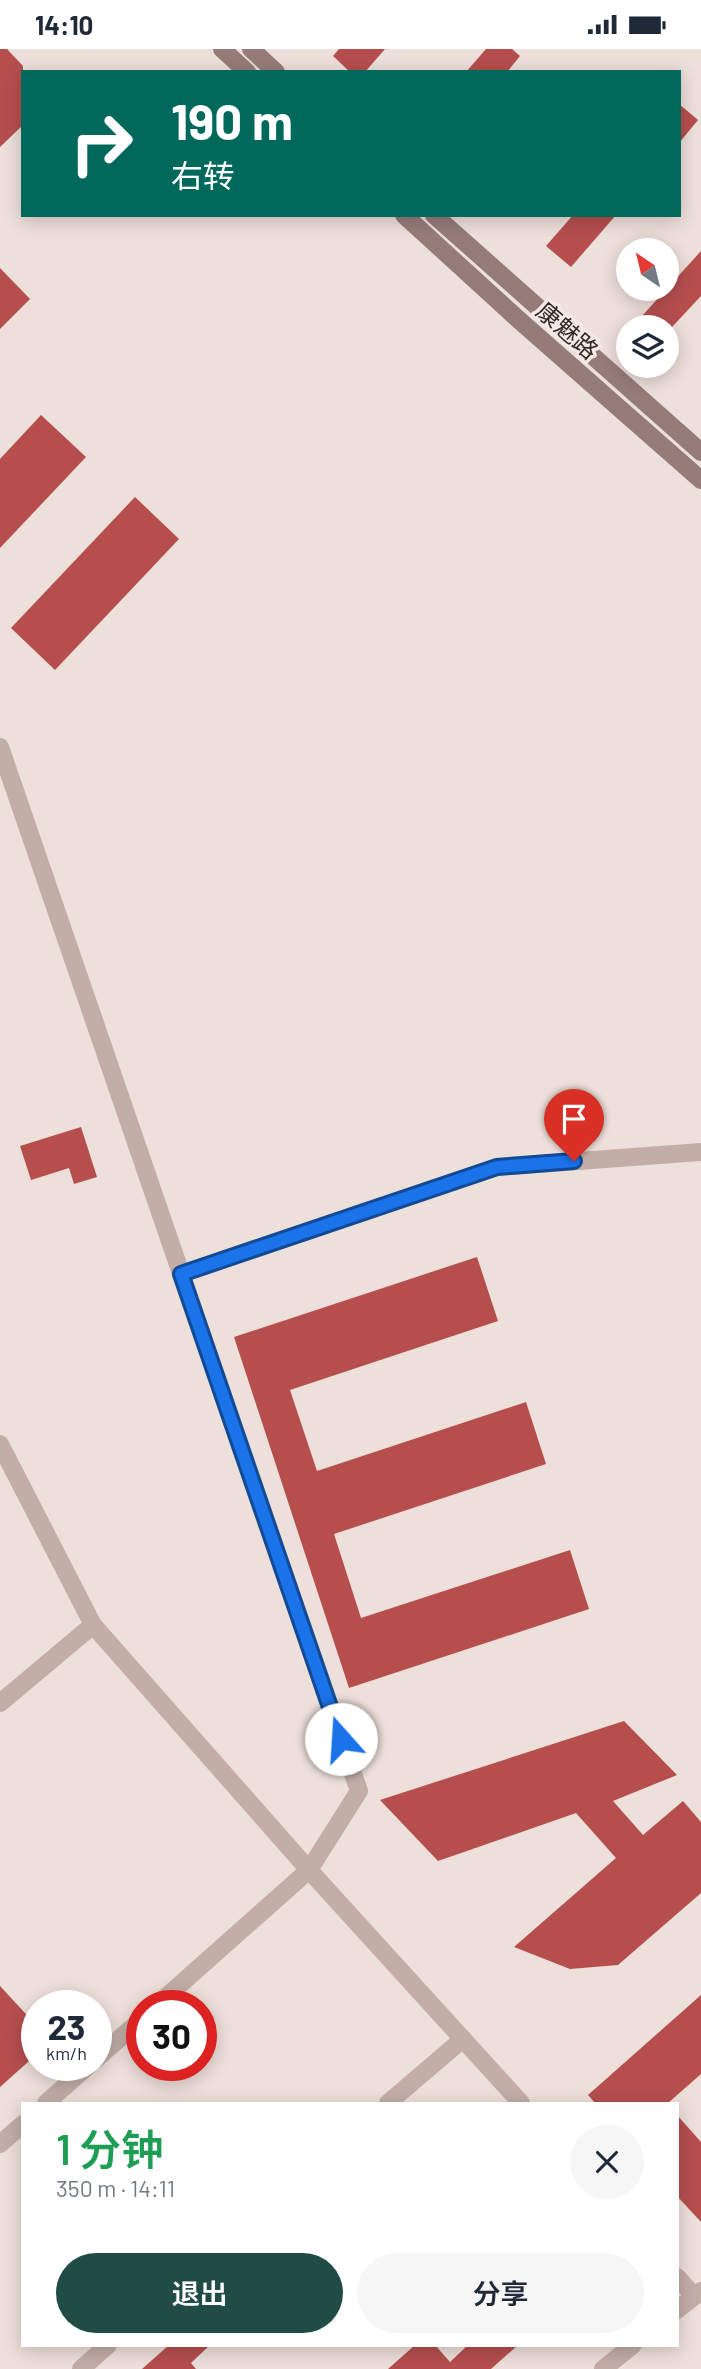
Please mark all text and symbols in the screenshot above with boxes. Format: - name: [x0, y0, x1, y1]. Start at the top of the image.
- text: 14:10: [35, 9, 93, 40]
- text: 190 m: [171, 91, 293, 150]
- icon: right: [56, 98, 147, 189]
- text: 右转: [171, 156, 235, 194]
- north arrow: [616, 238, 679, 301]
- map controls: [616, 238, 679, 378]
- street label: 康魅路: [531, 295, 605, 365]
- button: layers: [616, 315, 679, 378]
- pin: [544, 1089, 604, 1161]
- icon: arrive: [555, 1100, 593, 1138]
- position arrow: [304, 1702, 378, 1776]
- speed limit sign: 30: [126, 1990, 217, 2081]
- text: 23: [47, 2005, 86, 2047]
- text: km/h: [46, 2042, 87, 2064]
- text: 1 分钟: [56, 2123, 163, 2173]
- button: close: [570, 2125, 644, 2199]
- text: 350 m · 14:11: [56, 2174, 175, 2202]
- button: 退出: [56, 2253, 343, 2333]
- button: 分享: [357, 2253, 644, 2333]

